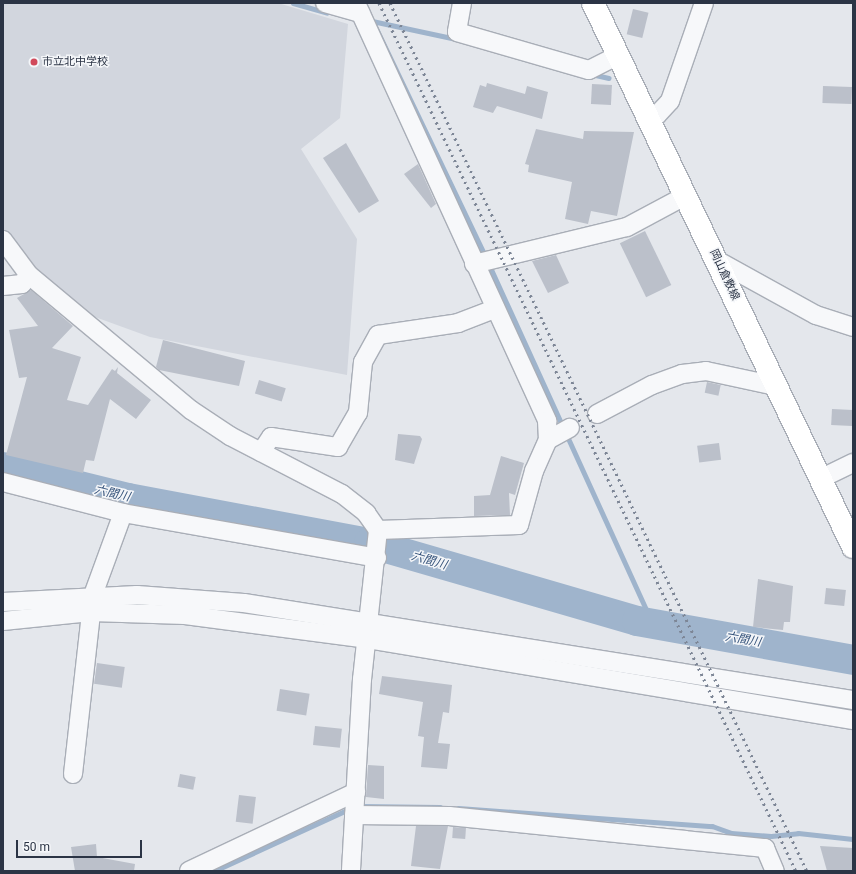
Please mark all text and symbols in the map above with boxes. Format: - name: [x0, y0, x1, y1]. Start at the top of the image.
- place label: 市立北中学校: [42, 55, 108, 69]
- marker: 市立北中学校: [29, 57, 39, 67]
- street label: 岡山倉敷線: [706, 247, 742, 303]
- water label: 六間川: [93, 483, 131, 505]
- water label: 六間川: [410, 549, 448, 573]
- water label: 六間川: [724, 630, 762, 650]
- scale bar: [18, 832, 144, 858]
- text: 50 m: [23, 840, 50, 854]

